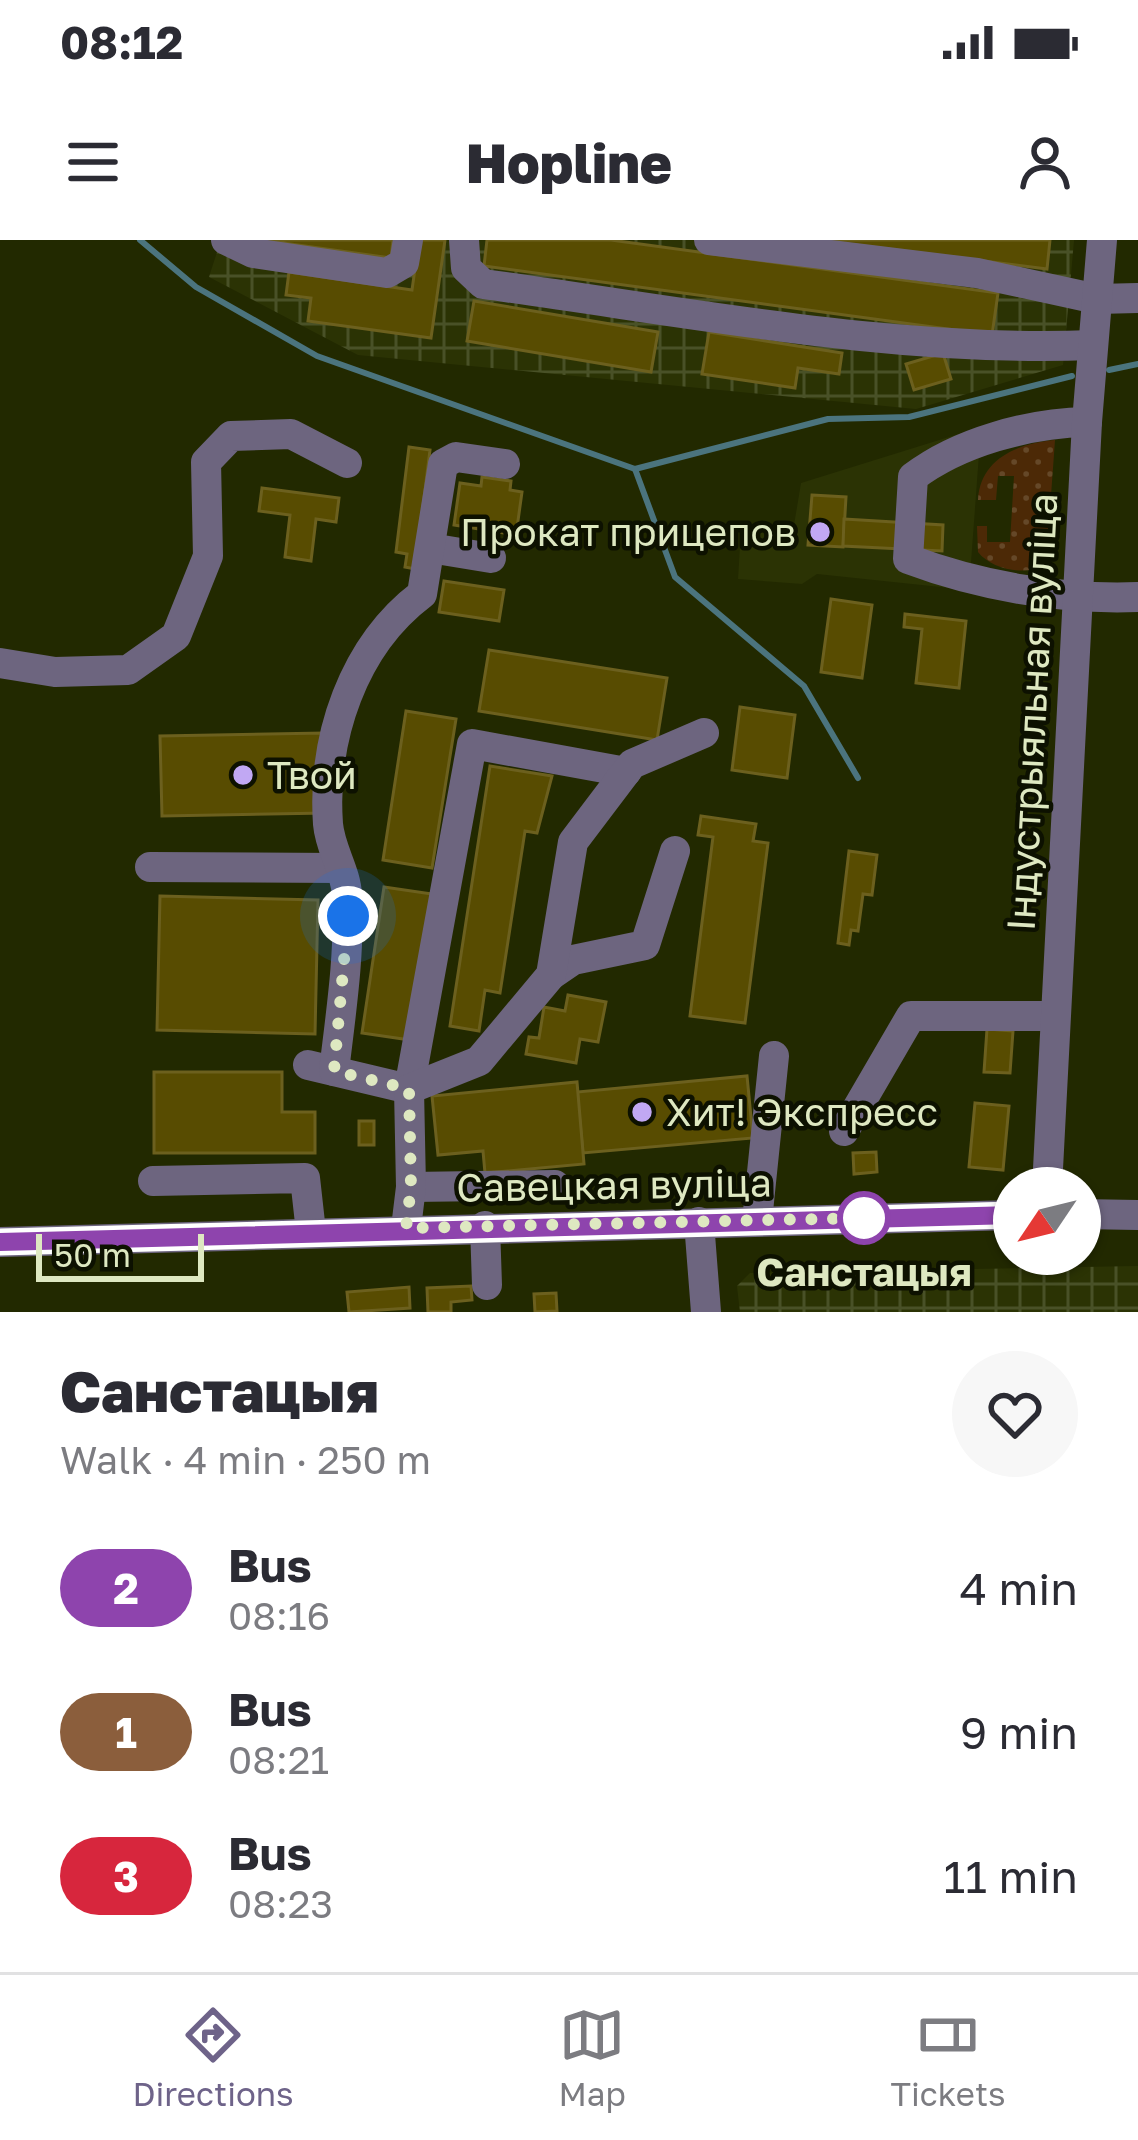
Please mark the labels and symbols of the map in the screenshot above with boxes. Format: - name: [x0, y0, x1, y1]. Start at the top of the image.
- street label: Індустрыяльная вуліца: [997, 492, 1066, 932]
- place label: Прокат прицепов: [460, 508, 796, 555]
- marker: Прокат прицепов: [807, 519, 833, 545]
- place label: Твой: [267, 751, 357, 798]
- marker: Твой: [230, 762, 256, 788]
- your location: [318, 886, 378, 946]
- place label: Хит! Экспресс: [666, 1088, 938, 1135]
- marker: Хит! Экспресс: [629, 1099, 655, 1125]
- street label: Савецкая вуліца: [456, 1158, 772, 1211]
- north arrow: [993, 1167, 1101, 1275]
- marker: Санстацыя: [839, 1193, 889, 1243]
- scale bar: [36, 1228, 204, 1281]
- place label: Санстацыя: [756, 1248, 972, 1295]

